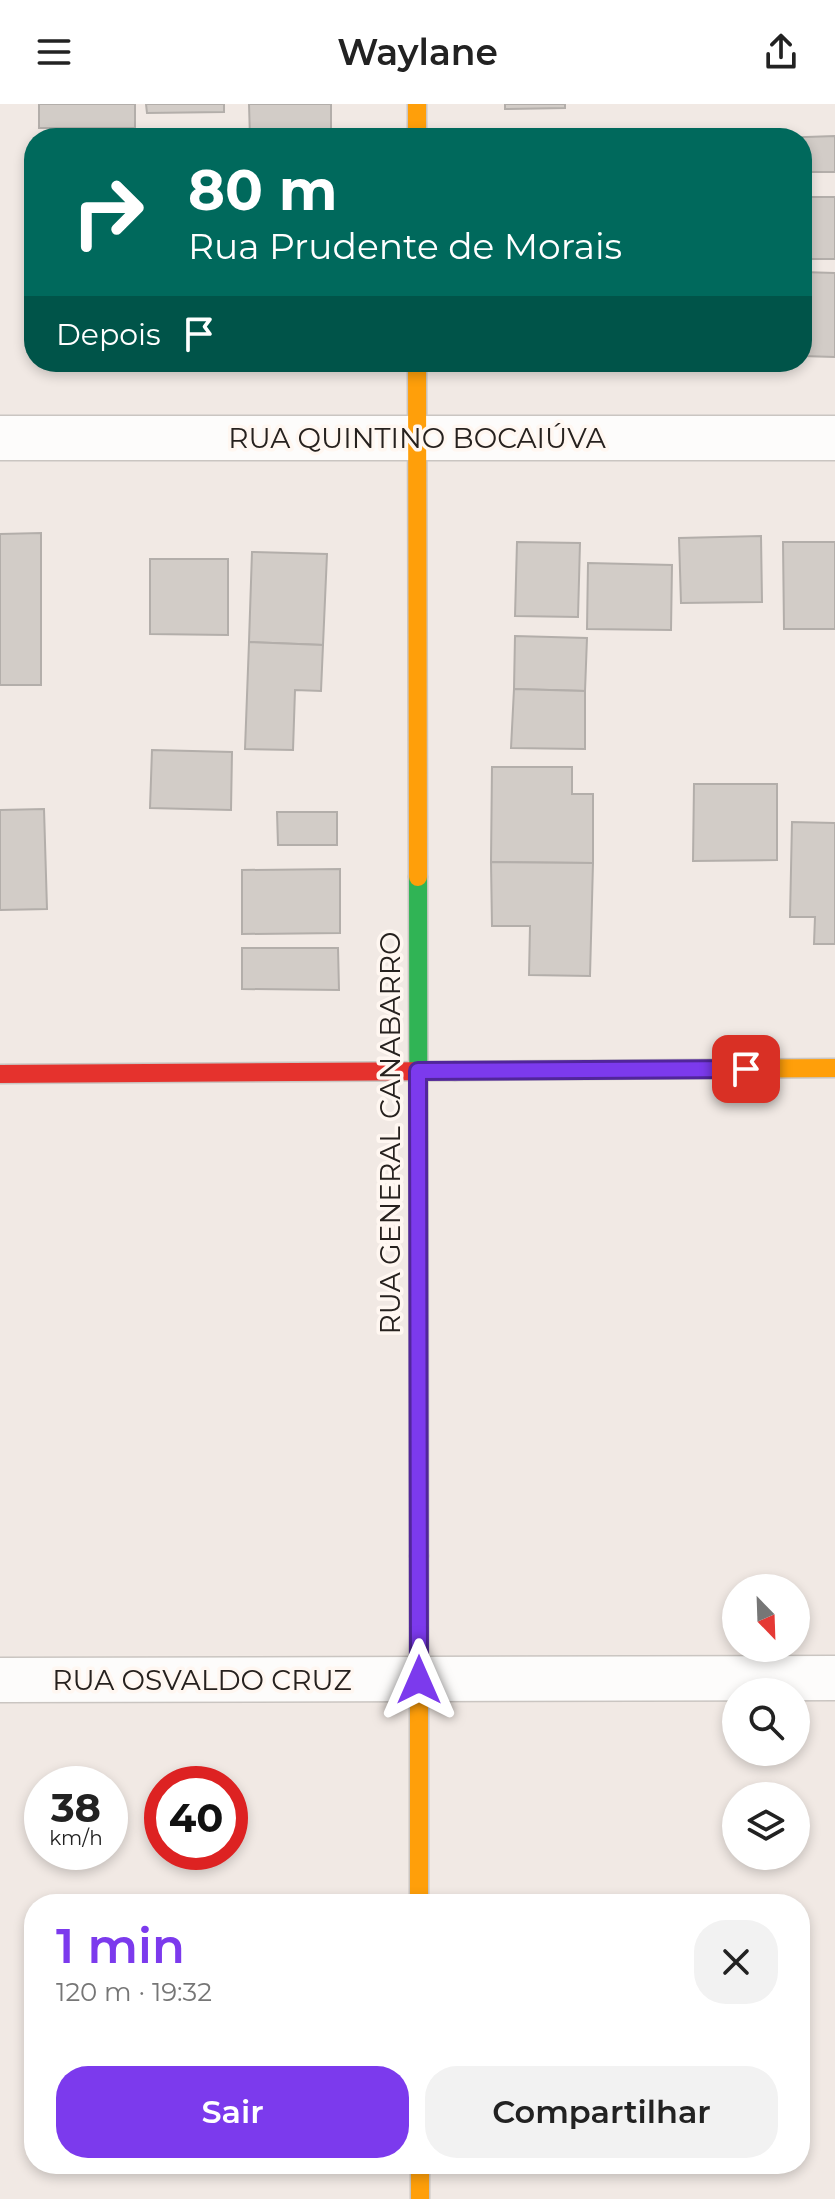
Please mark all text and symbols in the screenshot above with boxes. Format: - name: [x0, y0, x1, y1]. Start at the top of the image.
- icon: menu: [32, 30, 76, 74]
- text: Waylane: [337, 30, 498, 74]
- icon: share: [759, 30, 803, 74]
- text: 80 m: [188, 156, 338, 224]
- icon: right: [56, 160, 160, 264]
- text: Rua Prudente de Morais: [188, 224, 622, 268]
- icon: arrive: [177, 312, 221, 356]
- text: Depois: [56, 316, 161, 353]
- street label: RUA QUINTINO BOCAIÚVA: [228, 421, 607, 455]
- street label: RUA GENERAL CANABARRO: [373, 932, 407, 1334]
- pin: [712, 1035, 780, 1103]
- icon: arrive: [724, 1047, 768, 1091]
- north arrow: [722, 1574, 810, 1662]
- map controls: [722, 1574, 810, 1870]
- position arrow: [377, 1638, 461, 1722]
- street label: RUA OSVALDO CRUZ: [52, 1663, 352, 1697]
- button: search: [722, 1678, 810, 1766]
- speed limit sign: 40: [144, 1766, 248, 1870]
- button: layers: [722, 1782, 810, 1870]
- text: 38: [51, 1783, 101, 1832]
- text: km/h: [49, 1826, 103, 1850]
- text: 1 min: [56, 1917, 185, 1975]
- button: close: [694, 1920, 778, 2004]
- text: 120 m · 19:32: [56, 1976, 212, 2008]
- button: Sair: [56, 2066, 409, 2158]
- button: Compartilhar: [425, 2066, 778, 2158]

